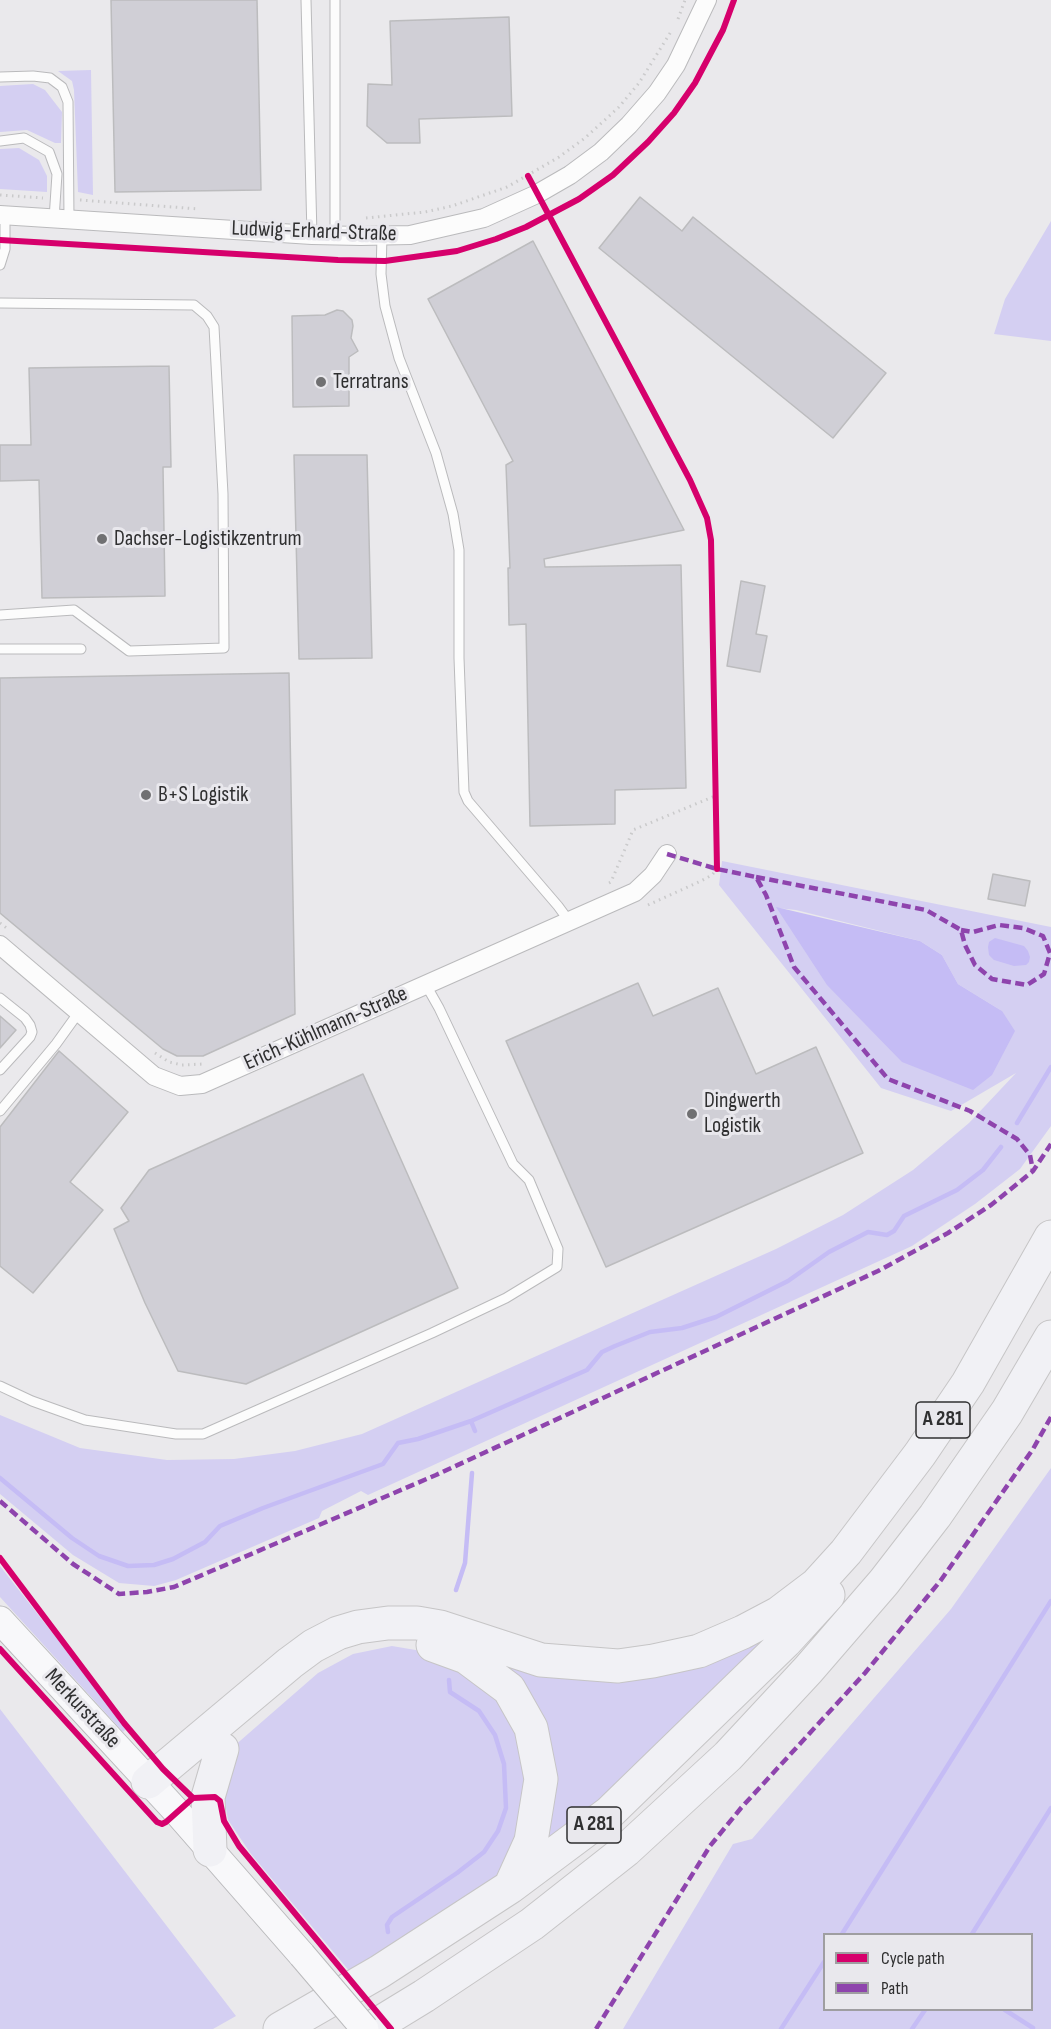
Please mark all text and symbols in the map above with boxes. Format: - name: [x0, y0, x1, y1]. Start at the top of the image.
- street label: Ludwig-Erhard-Straße: [231, 216, 397, 248]
- place label: Terratrans: [333, 369, 409, 395]
- marker: Terratrans: [314, 375, 328, 389]
- place label: Dachser-Logistikzentrum: [114, 526, 302, 552]
- marker: Dachser-Logistikzentrum: [95, 532, 109, 546]
- place label: B+S Logistik: [158, 782, 248, 808]
- marker: B+S Logistik: [139, 788, 153, 802]
- street label: Erich-Kühlmann-Straße: [240, 981, 412, 1077]
- place label: Dingwerth Logistik: [704, 1088, 781, 1140]
- marker: Dingwerth Logistik: [685, 1107, 699, 1121]
- road number: A 281: [916, 1402, 970, 1438]
- street label: Merkurstraße: [39, 1664, 125, 1754]
- road number: A 281: [567, 1807, 621, 1843]
- legend: [823, 1933, 1033, 2011]
- text: Cycle path: [881, 1948, 945, 1969]
- text: Path: [881, 1978, 909, 1999]

